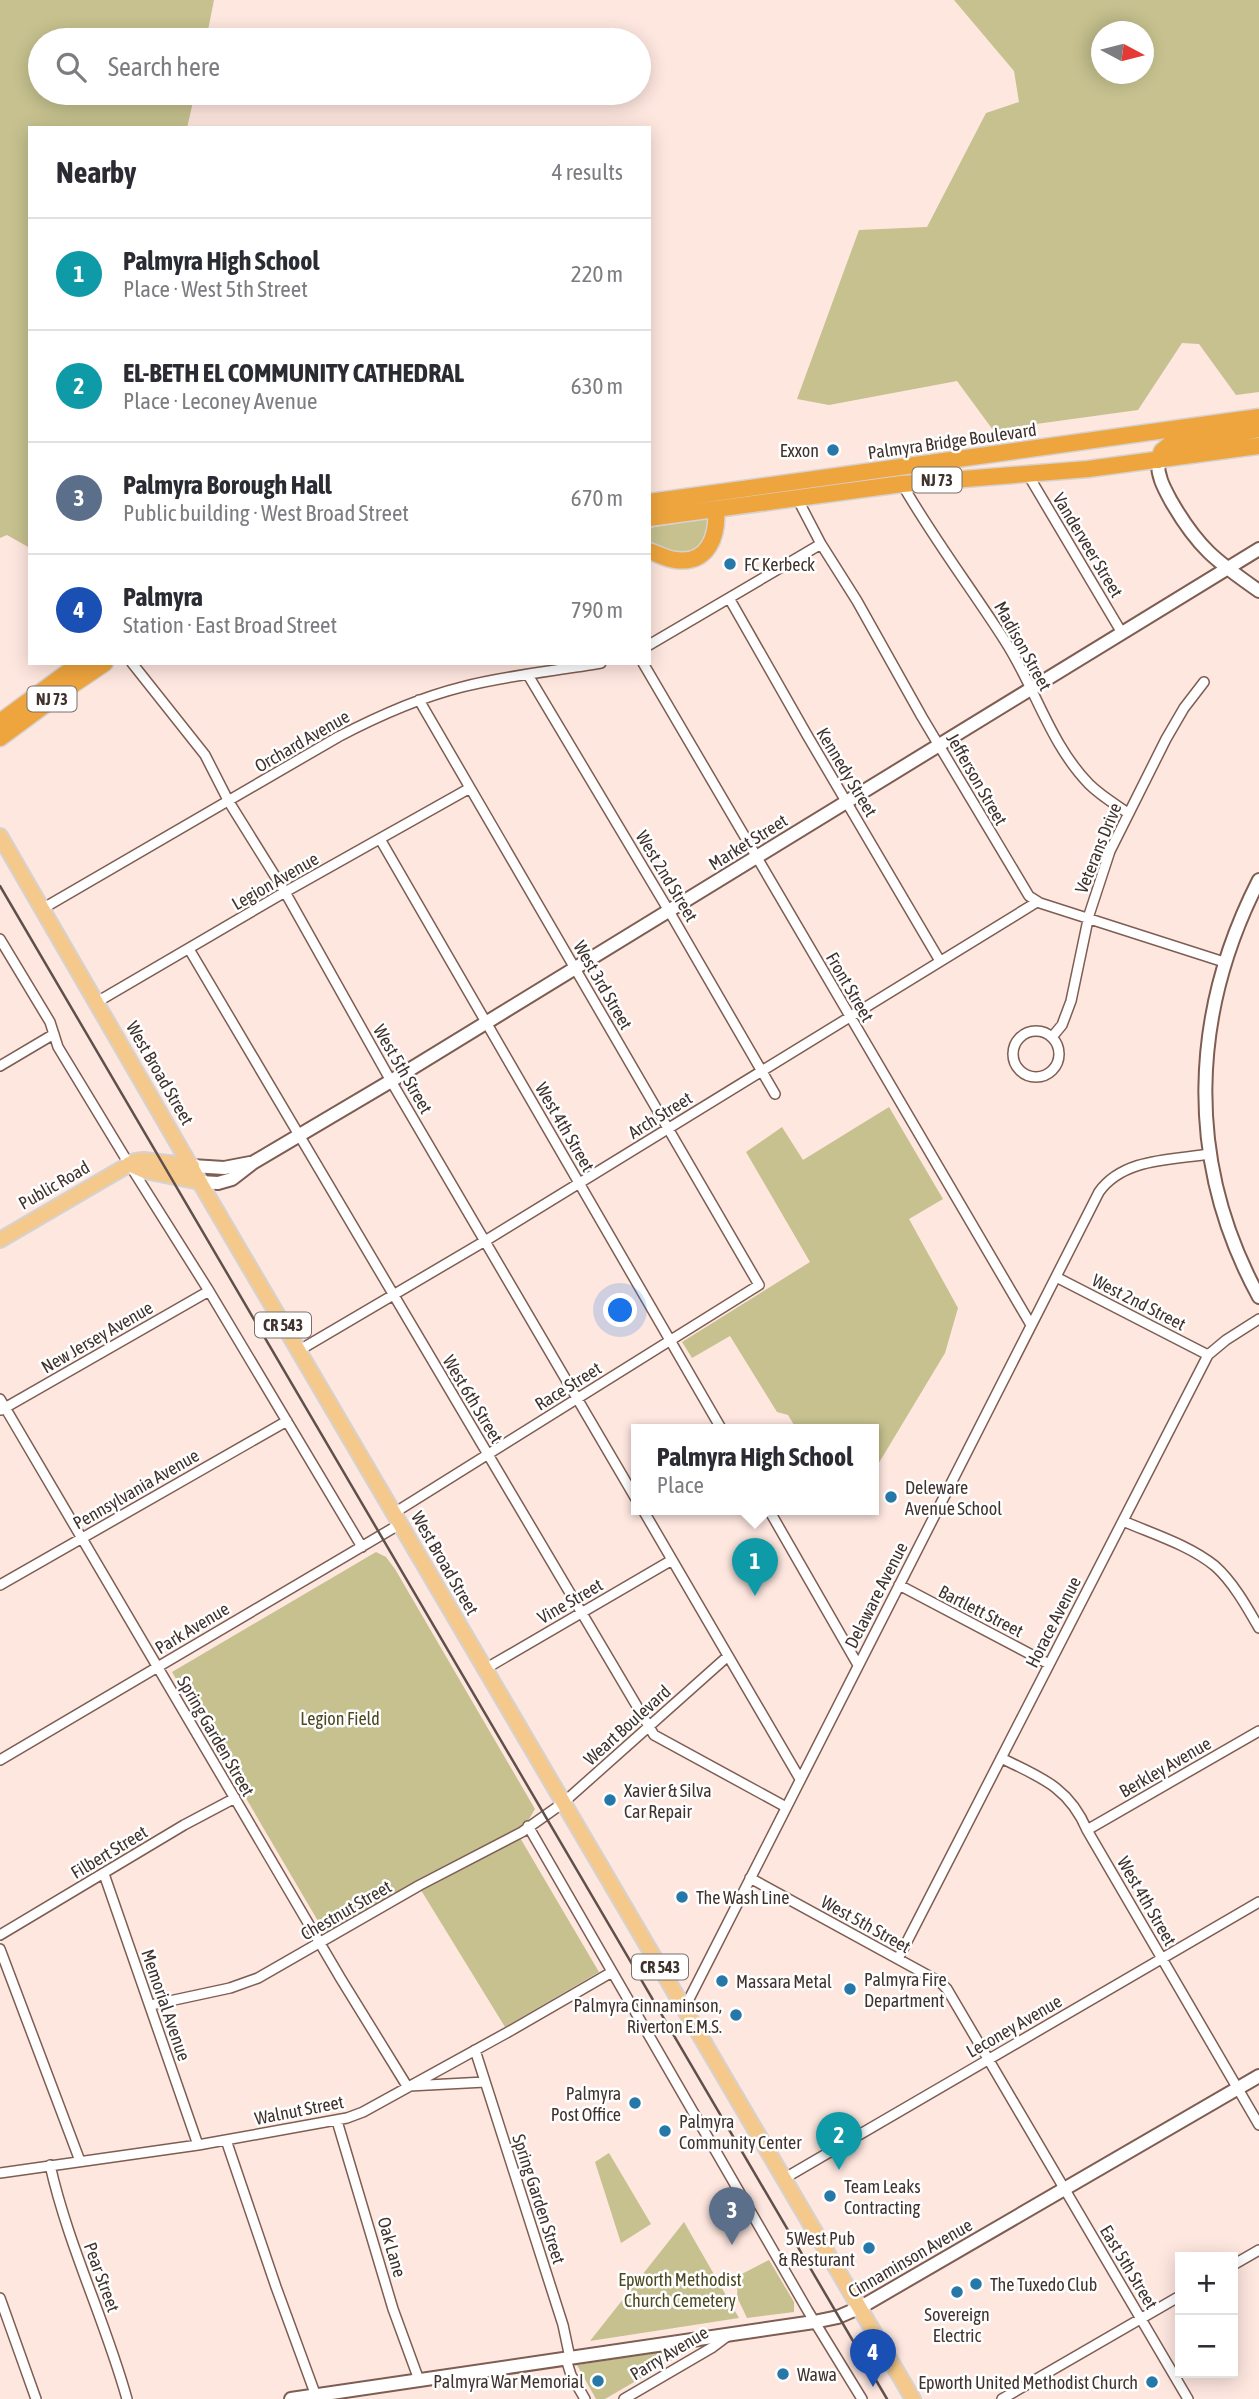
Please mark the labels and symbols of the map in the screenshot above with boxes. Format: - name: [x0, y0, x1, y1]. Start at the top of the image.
- north arrow: [1091, 21, 1154, 84]
- street label: Palmyra Bridge Boulevard: [866, 419, 1038, 463]
- place label: Exxon: [780, 440, 819, 461]
- marker: Exxon: [825, 442, 841, 458]
- road number: NJ 73: [912, 467, 962, 492]
- street label: Vanderveer Street: [1049, 489, 1127, 601]
- place label: FC Kerbeck: [744, 554, 815, 575]
- marker: FC Kerbeck: [722, 556, 738, 572]
- street label: Madison Street: [990, 598, 1056, 694]
- road number: NJ 73: [28, 686, 76, 712]
- street label: Orchard Avenue: [251, 705, 353, 777]
- street label: Kennedy Street: [812, 724, 882, 820]
- street label: Jefferson Street: [942, 729, 1012, 829]
- street label: Veterans Drive: [1070, 800, 1126, 896]
- street label: Market Street: [705, 810, 791, 874]
- street label: West 2nd Street: [632, 827, 702, 925]
- street label: Legion Avenue: [228, 848, 322, 914]
- street label: West 3rd Street: [569, 937, 637, 1033]
- street label: Front Street: [822, 949, 878, 1025]
- street label: West Broad Street: [122, 1018, 198, 1128]
- street label: West 5th Street: [369, 1021, 437, 1117]
- street label: West 4th Street: [531, 1079, 599, 1175]
- street label: Arch Street: [624, 1087, 696, 1143]
- street label: Public Road: [15, 1156, 93, 1214]
- street label: West 2nd Street: [1089, 1269, 1189, 1335]
- your location: [603, 1293, 637, 1327]
- street label: New Jersey Avenue: [38, 1297, 156, 1377]
- road number: CR 543: [255, 1312, 311, 1338]
- street label: West 6th Street: [438, 1351, 508, 1447]
- street label: Race Street: [531, 1357, 605, 1415]
- street label: Pennsylvania Avenue: [69, 1444, 203, 1534]
- place label: Deleware Avenue School: [905, 1477, 1002, 1519]
- marker: Deleware Avenue School: [883, 1489, 899, 1505]
- street label: West Broad Street: [407, 1508, 483, 1618]
- pin: 1: [732, 1538, 778, 1596]
- street label: Delaware Avenue: [840, 1539, 912, 1651]
- street label: Horace Avenue: [1021, 1573, 1085, 1671]
- street label: Vine Street: [534, 1574, 606, 1628]
- street label: Bartlett Street: [935, 1581, 1027, 1641]
- street label: Park Avenue: [151, 1598, 233, 1658]
- street label: Spring Garden Street: [173, 1672, 259, 1800]
- street label: Weart Boulevard: [579, 1681, 675, 1769]
- park label: Legion Field: [300, 1708, 380, 1729]
- street label: Berkley Avenue: [1115, 1732, 1215, 1802]
- place label: Xavier & Silva Car Repair: [624, 1780, 712, 1822]
- marker: Xavier & Silva Car Repair: [602, 1792, 618, 1808]
- street label: Filbert Street: [67, 1821, 151, 1883]
- street label: West 4th Street: [1113, 1853, 1181, 1949]
- street label: Chestnut Street: [297, 1876, 395, 1944]
- place label: The Wash Line: [696, 1887, 789, 1908]
- marker: The Wash Line: [674, 1889, 690, 1905]
- street label: West 5th Street: [818, 1891, 914, 1957]
- street label: Memorial Avenue: [137, 1946, 195, 2064]
- road number: CR 543: [632, 1954, 688, 1980]
- place label: Palmyra Fire Department: [864, 1969, 947, 2011]
- place label: Massara Metal: [736, 1971, 832, 1992]
- marker: Massara Metal: [714, 1973, 730, 1989]
- marker: Palmyra Fire Department: [842, 1981, 858, 1997]
- street label: Leconey Avenue: [963, 1990, 1065, 2062]
- place label: Palmyra Cinnaminson, Riverton E.M.S.: [574, 1995, 722, 2037]
- marker: Palmyra Cinnaminson, Riverton E.M.S.: [728, 2007, 744, 2023]
- place label: Palmyra Post Office: [551, 2083, 621, 2125]
- street label: Walnut Street: [253, 2091, 345, 2129]
- marker: Palmyra Post Office: [627, 2095, 643, 2111]
- place label: Palmyra Community Center: [679, 2111, 802, 2153]
- pin: 2: [816, 2112, 862, 2170]
- marker: Palmyra Community Center: [657, 2123, 673, 2139]
- street label: Spring Garden Street: [508, 2132, 570, 2266]
- place label: Team Leaks Contracting: [844, 2176, 921, 2218]
- pin: 3: [709, 2187, 755, 2245]
- marker: Team Leaks Contracting: [822, 2188, 838, 2204]
- street label: Cinnaminson Avenue: [844, 2214, 976, 2302]
- street label: Oak Lane: [373, 2215, 411, 2279]
- street label: East 5th Street: [1096, 2221, 1162, 2313]
- place label: 5West Pub & Resturant: [779, 2228, 855, 2270]
- street label: Pear Street: [80, 2239, 124, 2315]
- marker: 5West Pub & Resturant: [861, 2240, 877, 2256]
- park label: Epworth Methodist Church Cemetery: [618, 2269, 742, 2311]
- place label: The Tuxedo Club: [990, 2274, 1097, 2295]
- marker: The Tuxedo Club: [968, 2276, 984, 2292]
- marker: Sovereign Electric: [949, 2284, 965, 2300]
- place label: Sovereign Electric: [924, 2304, 990, 2346]
- street label: Parry Avenue: [626, 2322, 712, 2384]
- pin: 4: [850, 2329, 896, 2387]
- place label: Wawa: [797, 2364, 837, 2385]
- marker: Wawa: [775, 2366, 791, 2382]
- place label: Palmyra War Memorial: [433, 2371, 584, 2392]
- place label: Epworth United Methodist Church: [918, 2372, 1138, 2393]
- marker: Palmyra War Memorial: [590, 2373, 606, 2389]
- marker: Epworth United Methodist Church: [1144, 2374, 1160, 2390]

